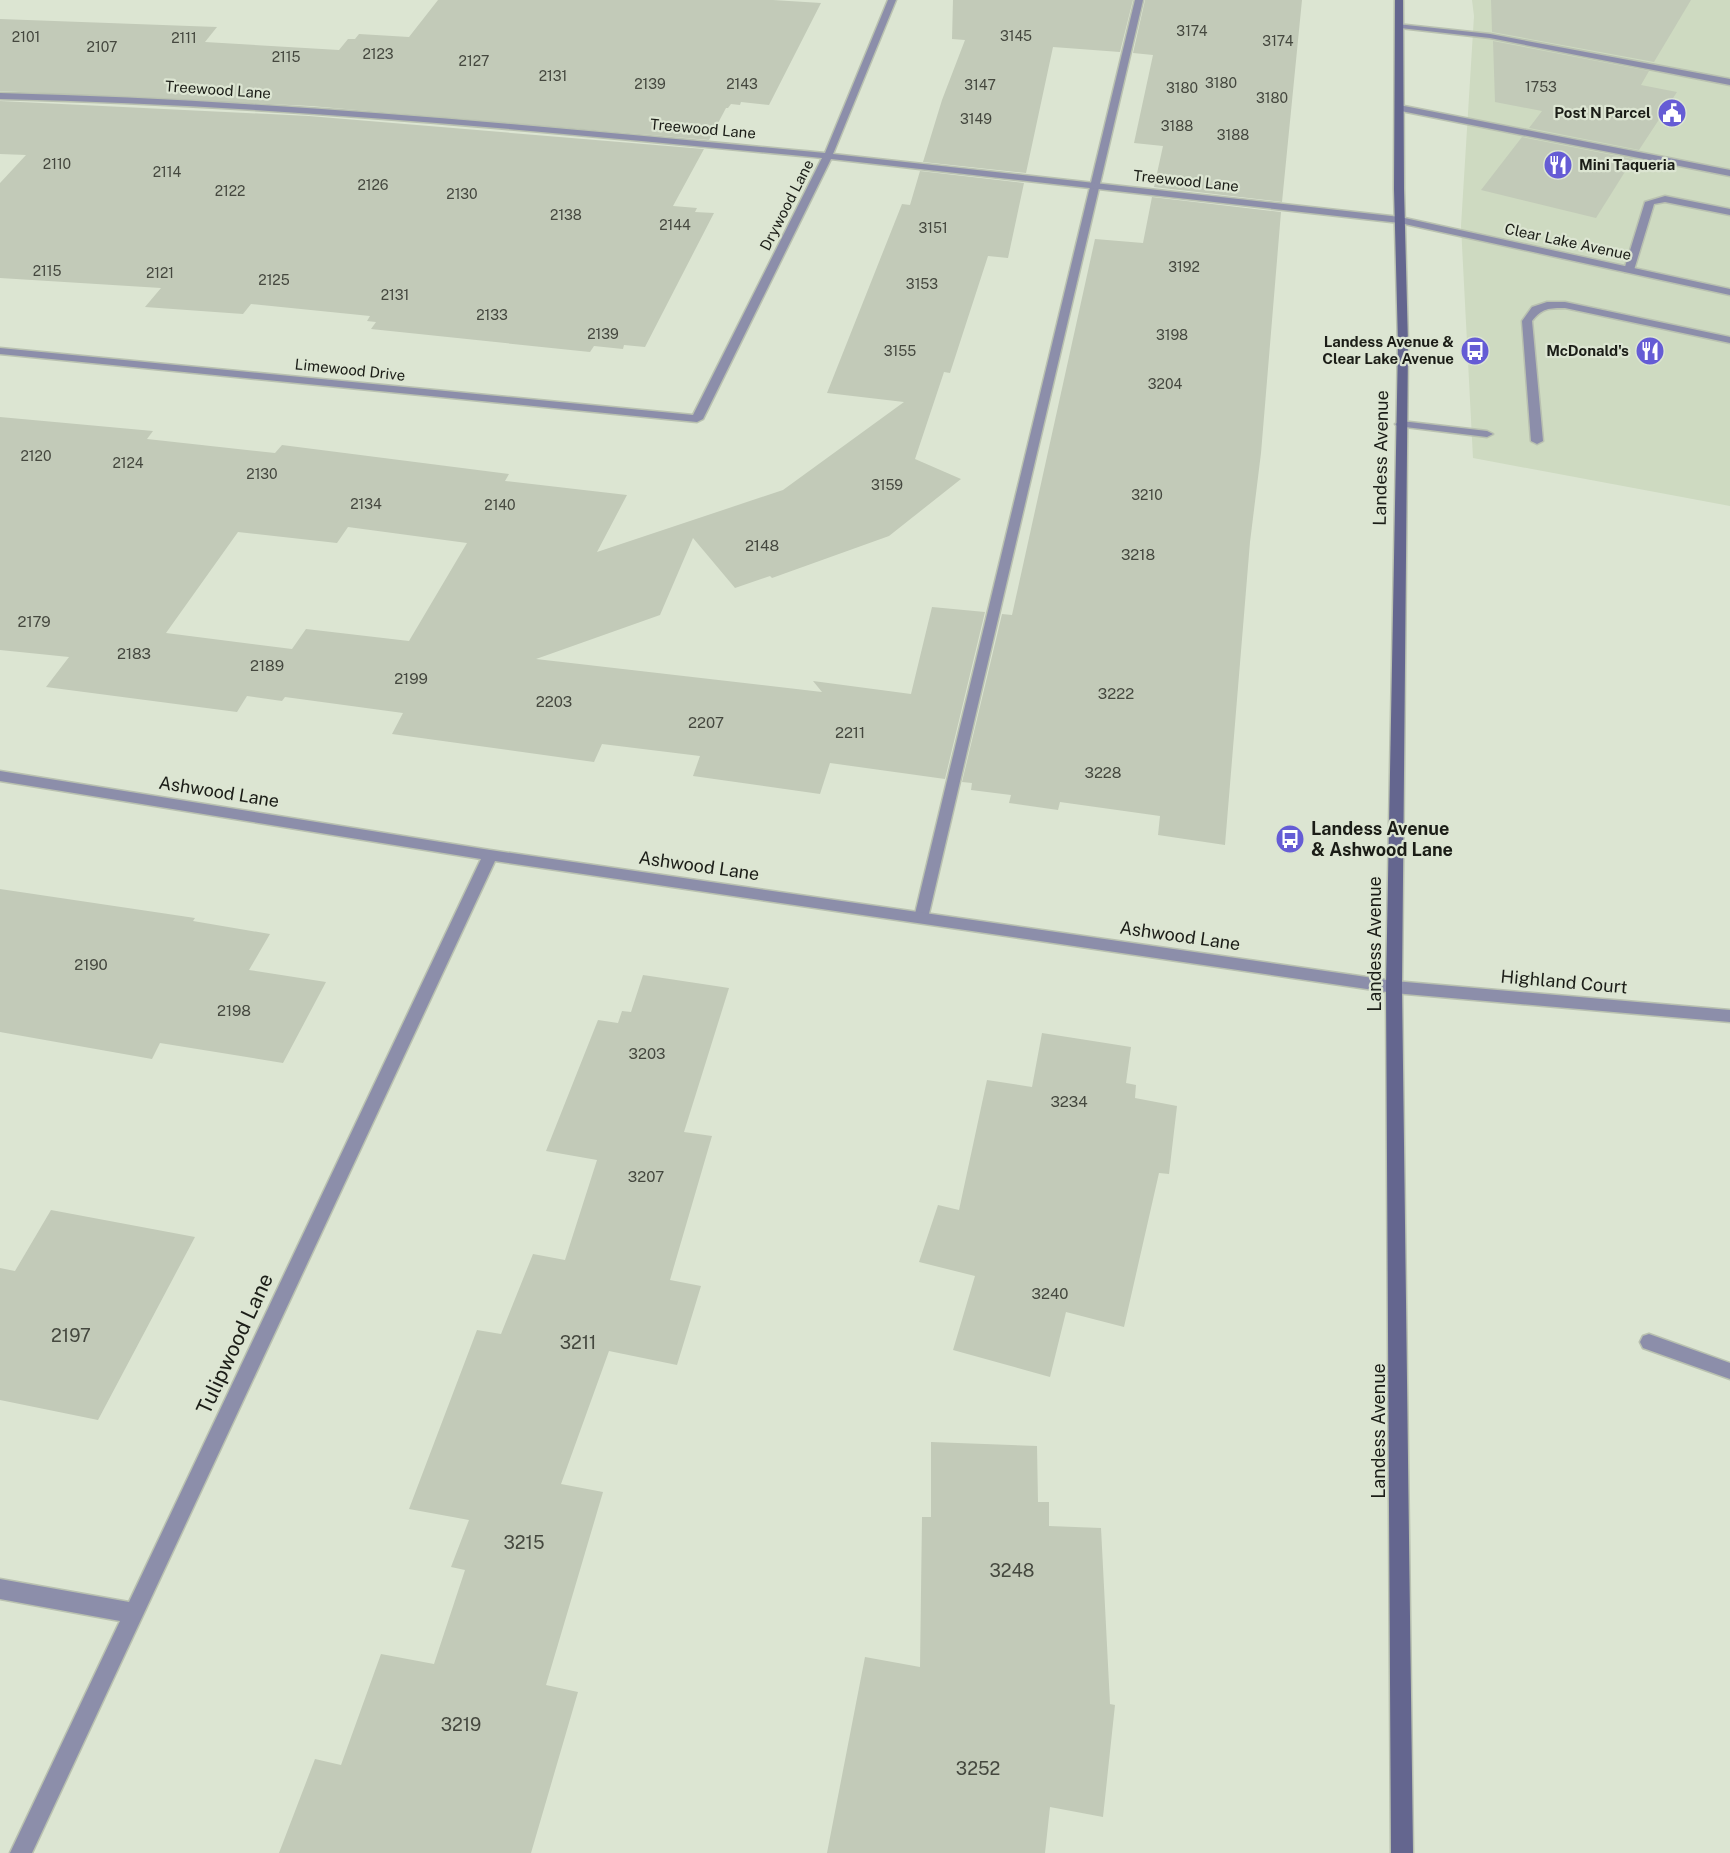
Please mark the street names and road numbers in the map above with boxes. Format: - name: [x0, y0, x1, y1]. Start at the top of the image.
- street label: Treewood Lane: [165, 77, 272, 102]
- street label: Treewood Lane: [649, 115, 757, 142]
- street label: Drywood Lane: [756, 157, 817, 253]
- street label: Treewood Lane: [1132, 167, 1240, 194]
- street label: Clear Lake Avenue: [1503, 220, 1633, 263]
- street label: Limewood Drive: [294, 355, 406, 384]
- street label: Landess Avenue: [1369, 390, 1392, 526]
- street label: Ashwood Lane: [157, 772, 281, 811]
- street label: Ashwood Lane: [637, 847, 761, 884]
- street label: Landess Avenue: [1364, 876, 1385, 1012]
- street label: Ashwood Lane: [1118, 917, 1242, 954]
- street label: Highland Court: [1500, 965, 1628, 998]
- street label: Tulipwood Lane: [191, 1269, 278, 1418]
- street label: Landess Avenue: [1368, 1363, 1389, 1499]

